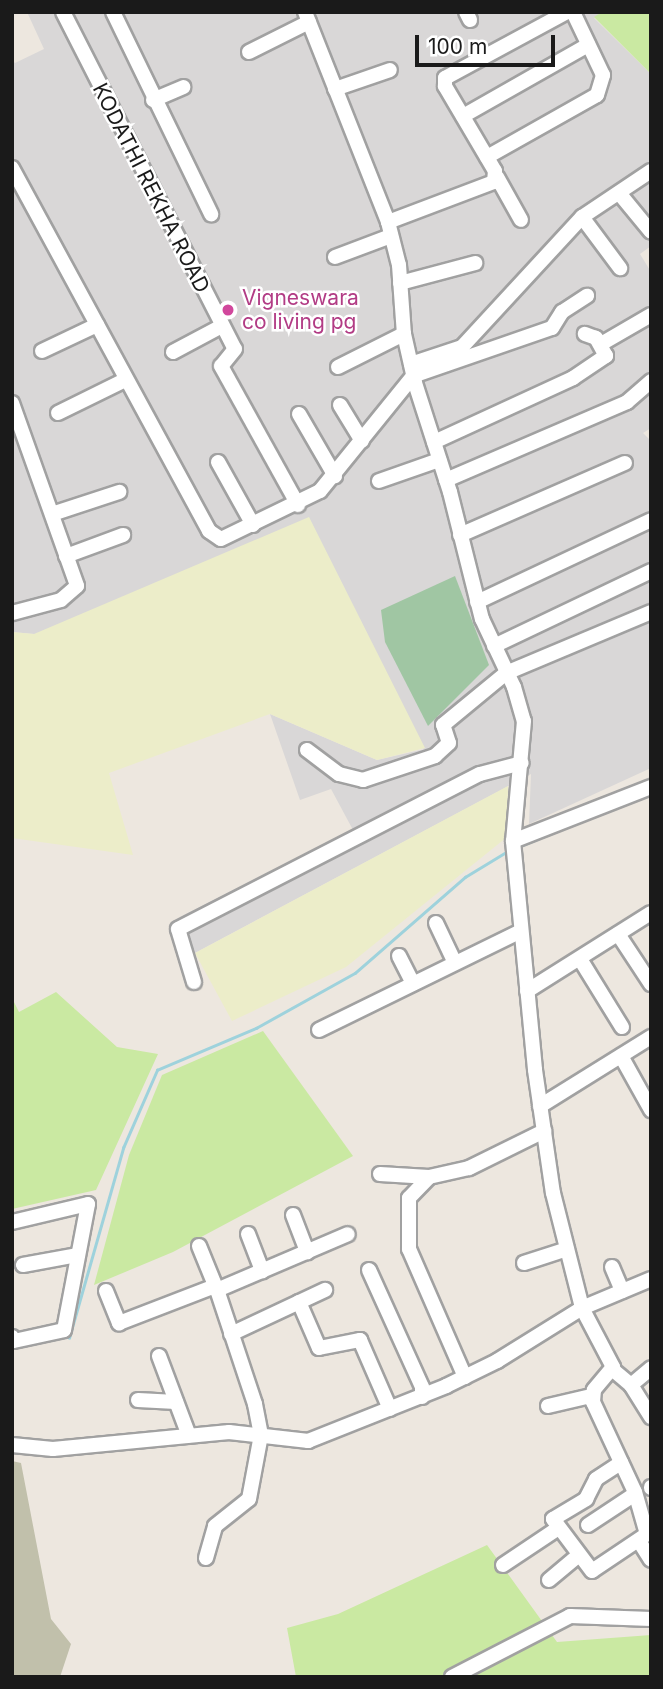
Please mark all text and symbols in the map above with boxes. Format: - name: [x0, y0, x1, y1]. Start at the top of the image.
- scale bar: [418, 21, 558, 65]
- text: 100 m: [428, 34, 487, 59]
- street label: KODATHI REKHA ROAD: [87, 79, 215, 297]
- place label: Vigneswara co living pg: [242, 285, 359, 335]
- marker: Vigneswara co living pg: [220, 302, 236, 318]

